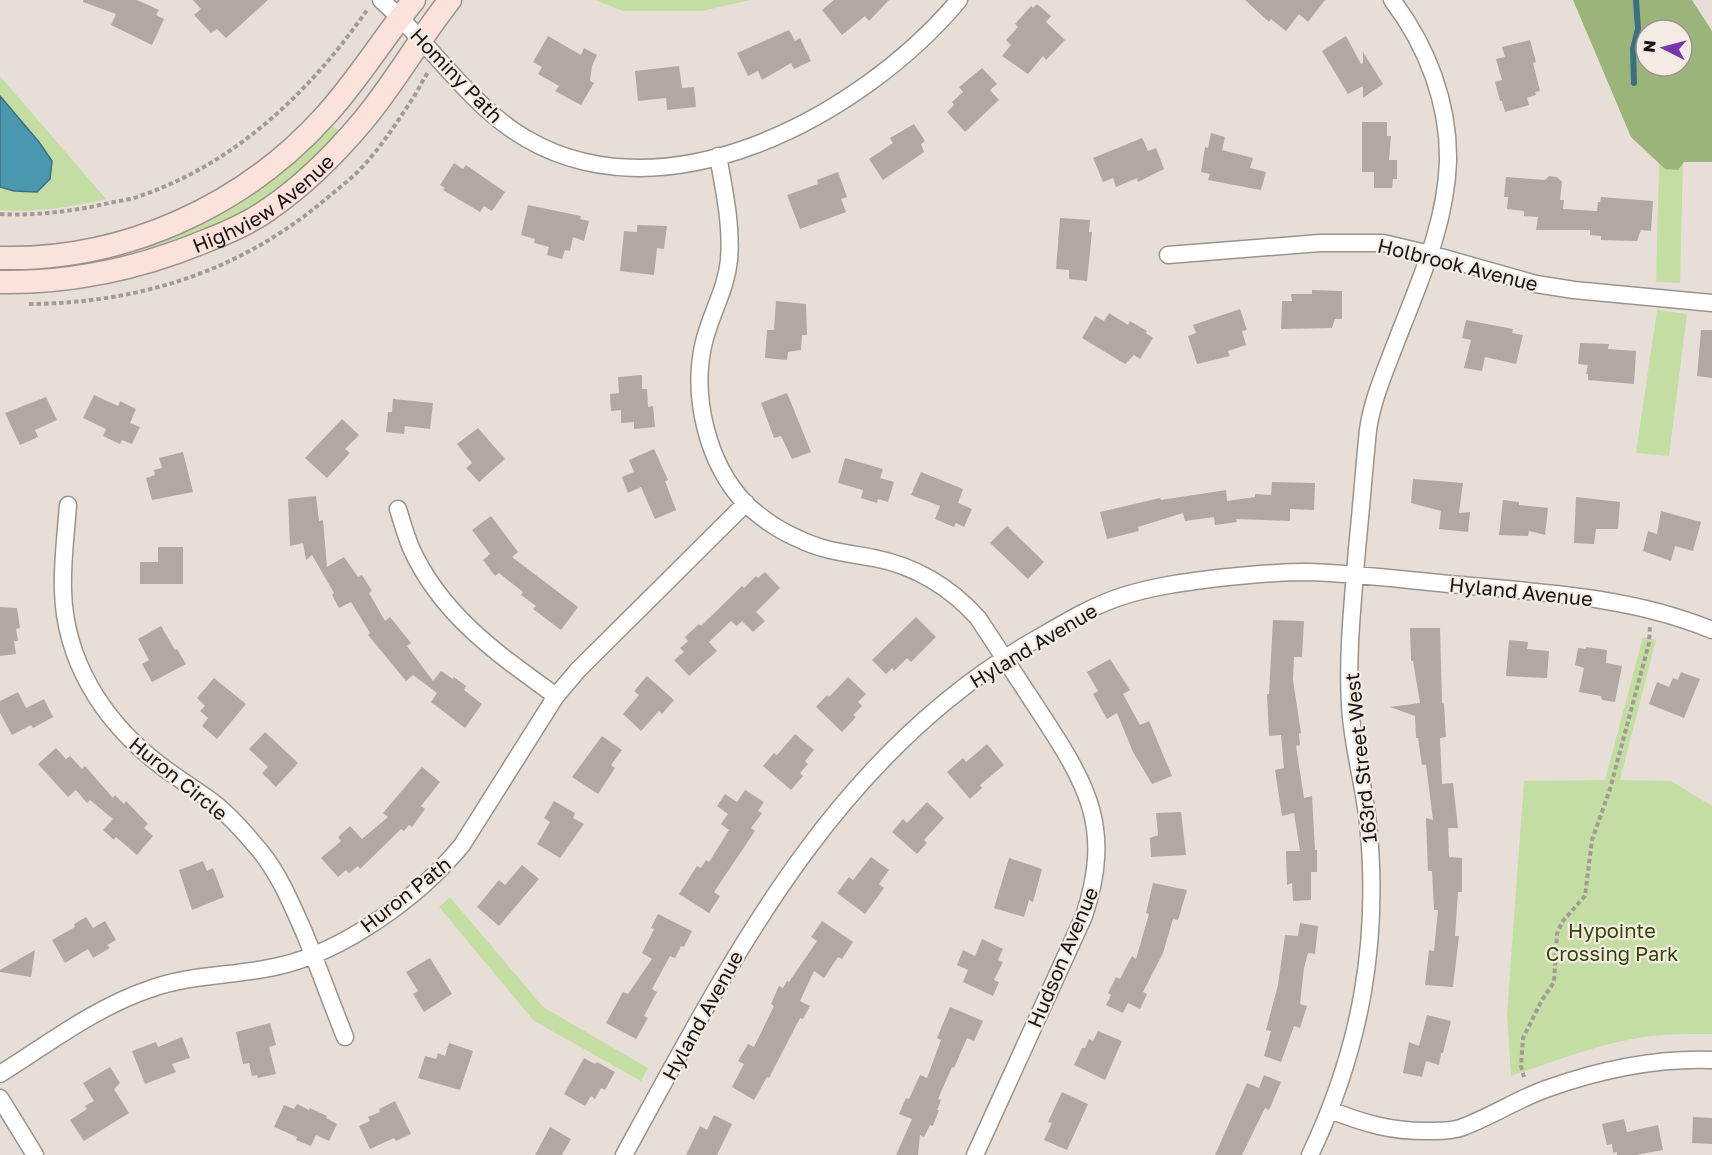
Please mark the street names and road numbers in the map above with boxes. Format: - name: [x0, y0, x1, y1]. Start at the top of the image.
- street label: Hominy Path: [406, 23, 508, 127]
- street label: Highview Avenue: [189, 149, 338, 257]
- street label: Holbrook Avenue: [1375, 232, 1541, 296]
- street label: Hyland Avenue: [1448, 572, 1594, 610]
- street label: Hyland Avenue: [965, 598, 1101, 692]
- street label: 163rd Street West: [1339, 672, 1381, 844]
- street label: Huron Circle: [125, 731, 233, 825]
- street label: Huron Path: [355, 851, 455, 937]
- street label: Hudson Avenue: [1022, 883, 1102, 1031]
- street label: Hyland Avenue: [657, 946, 747, 1084]

